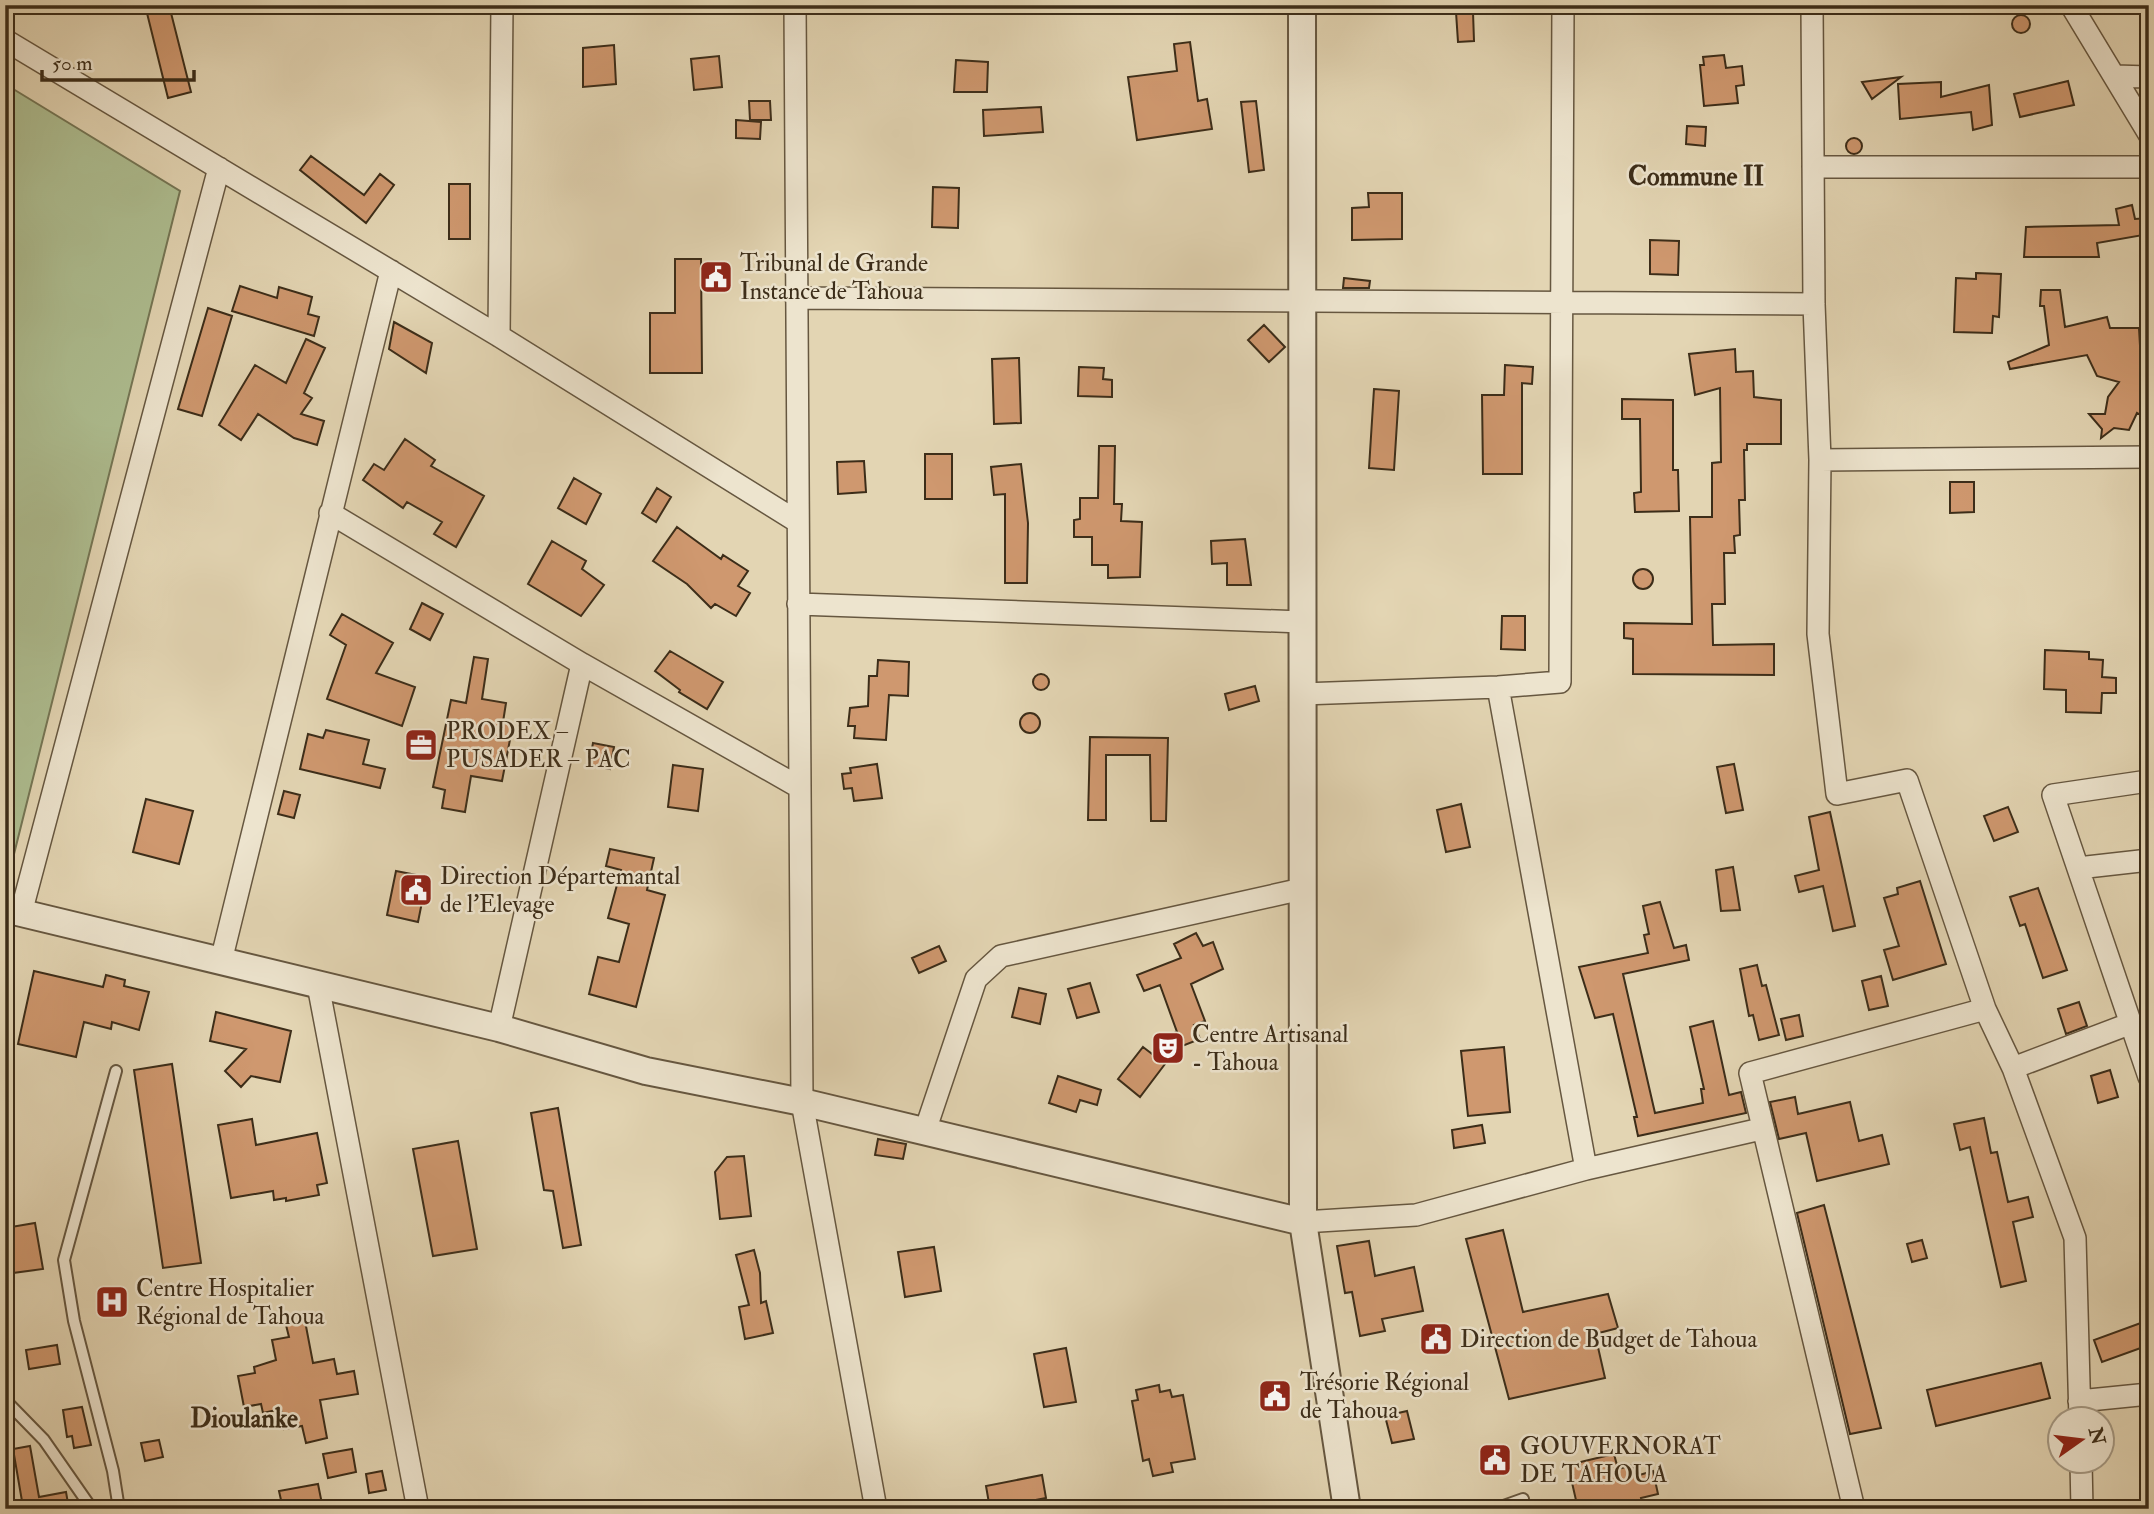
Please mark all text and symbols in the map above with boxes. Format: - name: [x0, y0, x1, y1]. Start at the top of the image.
- scale bar: [42, 38, 194, 82]
- text: 50 m: [52, 50, 93, 77]
- district label: Commune II: [1628, 161, 1764, 193]
- place label: Tribunal de Grande Instance de Tahoua: [740, 248, 928, 307]
- public building icon: Tribunal de Grande Instance de Tahoua: [697, 258, 735, 296]
- place label: PRODEX – PUSADER – PAC: [446, 716, 631, 775]
- office icon: PRODEX – PUSADER – PAC: [402, 726, 440, 764]
- place label: Direction Départemantal de l'Elevage: [440, 861, 680, 920]
- public building icon: Direction Départemantal de l'Elevage: [397, 871, 435, 909]
- place label: Centre Artisanal - Tahoua: [1192, 1019, 1348, 1078]
- theatre icon: Centre Artisanal - Tahoua: [1149, 1029, 1187, 1067]
- place label: Centre Hospitalier Régional de Tahoua: [136, 1273, 326, 1332]
- hospital icon: Centre Hospitalier Régional de Tahoua: [93, 1283, 131, 1321]
- public building icon: Direction de Budget de Tahoua: [1417, 1320, 1455, 1358]
- place label: Direction de Budget de Tahoua: [1460, 1324, 1759, 1355]
- place label: Trésorie Régional de Tahoua: [1300, 1367, 1469, 1426]
- public building icon: Trésorie Régional de Tahoua: [1256, 1377, 1294, 1415]
- district label: Dioulanke: [190, 1403, 298, 1435]
- north arrow: [2046, 1406, 2116, 1476]
- text: N: [2083, 1424, 2110, 1448]
- place label: GOUVERNORAT DE TAHOUA: [1520, 1431, 1721, 1490]
- public building icon: GOUVERNORAT DE TAHOUA: [1476, 1441, 1514, 1479]

